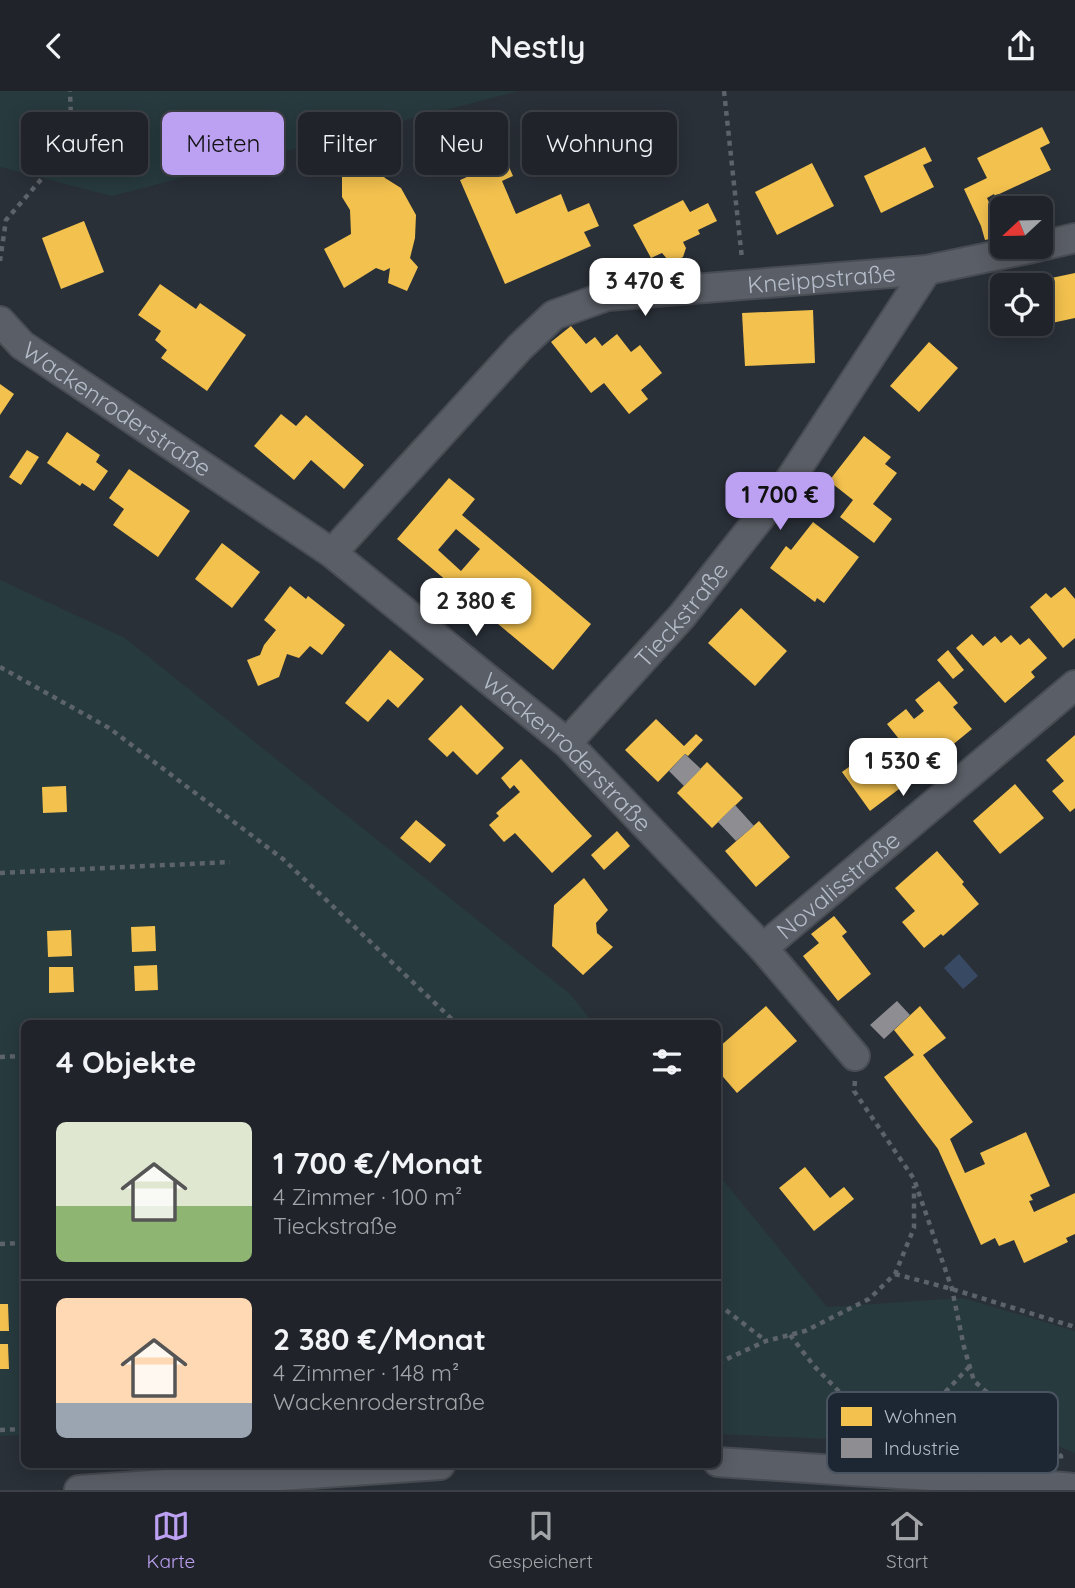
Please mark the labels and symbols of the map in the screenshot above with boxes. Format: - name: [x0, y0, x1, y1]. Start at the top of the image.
- north arrow: [990, 196, 1054, 259]
- street label: Kneippstraße: [746, 258, 897, 300]
- pin: 3 470 €: [580, 259, 710, 318]
- street label: Wackenroderstraße: [17, 335, 217, 483]
- pin: 1 700 €: [715, 473, 845, 532]
- street label: Tieckstraße: [628, 555, 734, 674]
- pin: 2 380 €: [411, 579, 541, 638]
- street label: Wackenroderstraße: [476, 665, 658, 838]
- pin: 1 530 €: [838, 739, 968, 798]
- street label: Novalisstraße: [770, 824, 906, 945]
- legend: [827, 1392, 1058, 1473]
- text: Wohnen: [884, 1404, 957, 1428]
- text: Industrie: [884, 1436, 960, 1460]

